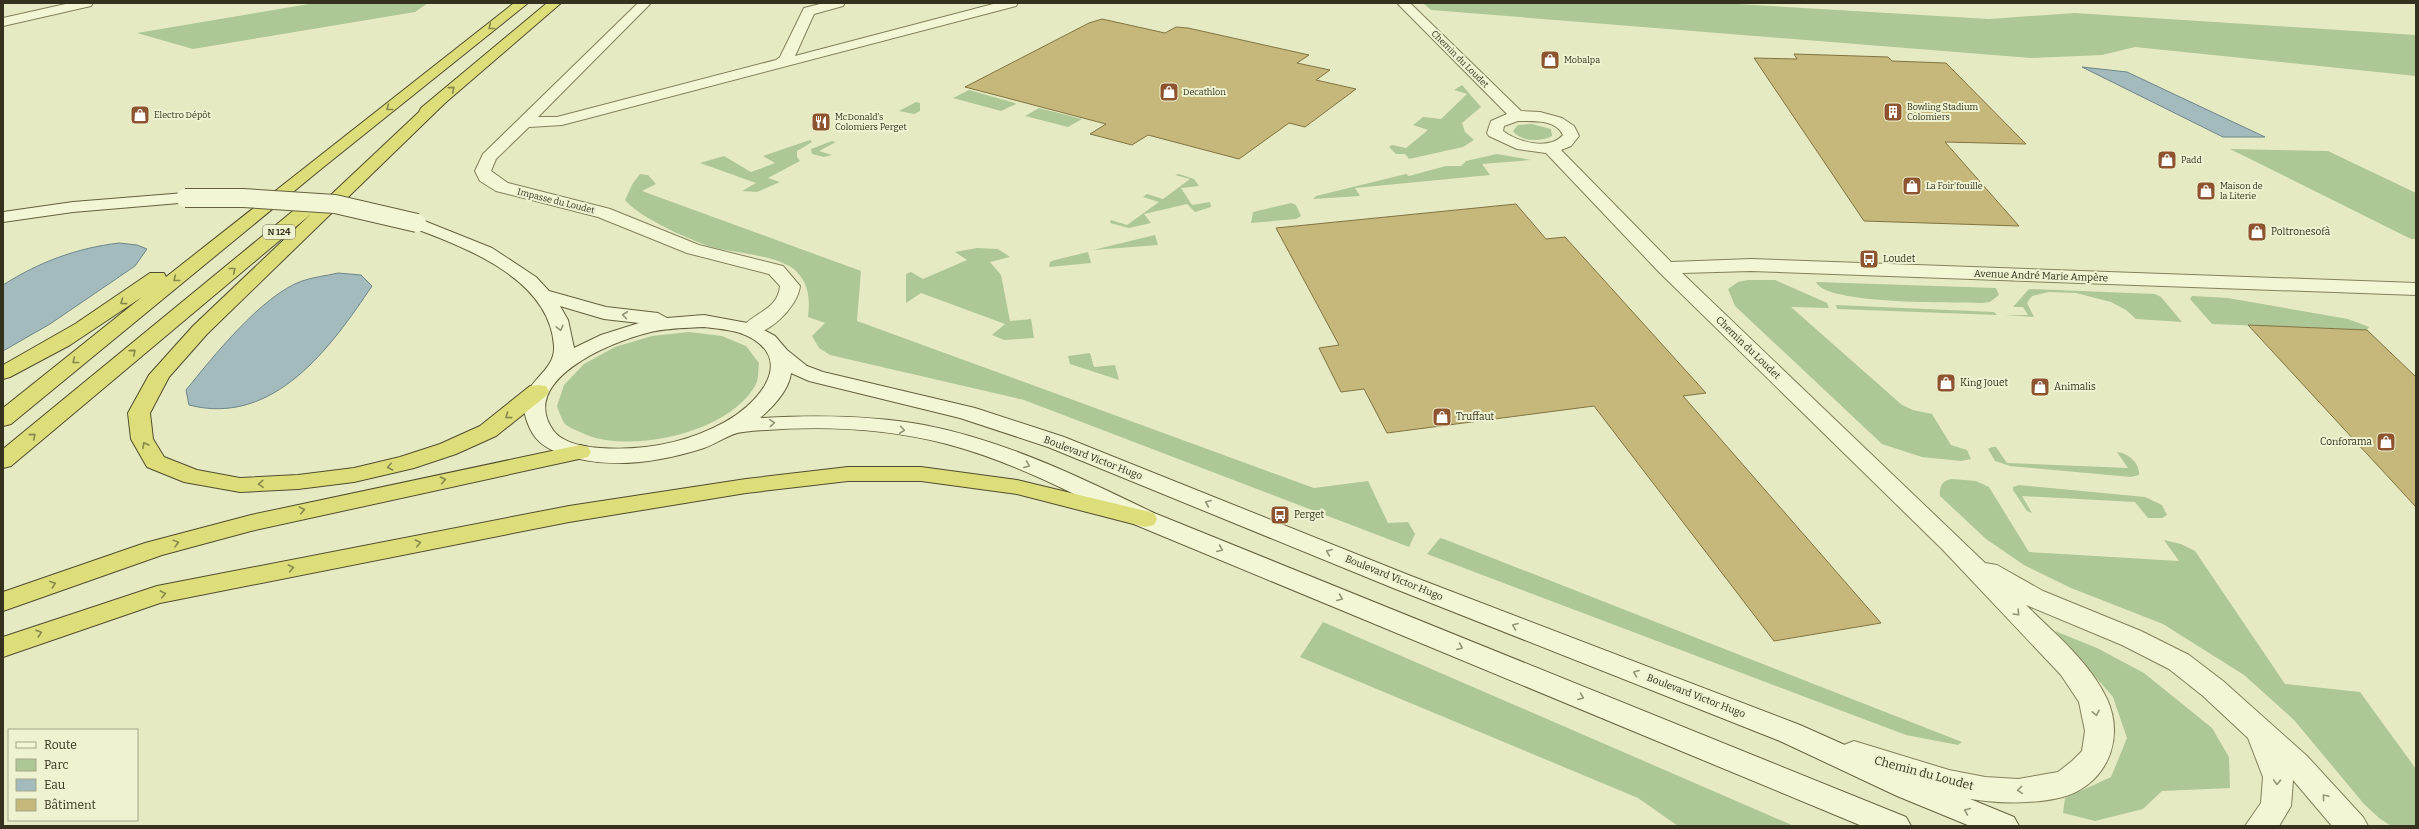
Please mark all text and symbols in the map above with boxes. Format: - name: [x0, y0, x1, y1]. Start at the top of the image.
- one-way arrow: [489, 23, 496, 30]
- street label: Chemin du Loudet: [1429, 28, 1491, 90]
- shop icon: Mobalpa: [1539, 49, 1561, 71]
- place label: Mobalpa: [1564, 55, 1600, 65]
- shop icon: Decathlon: [1158, 81, 1180, 103]
- one-way arrow: [448, 87, 455, 94]
- place label: Decathlon: [1183, 87, 1226, 97]
- building icon: Bowling Stadium Colomiers: [1882, 101, 1904, 123]
- place label: Bowling Stadium Colomiers: [1907, 102, 1979, 122]
- one-way arrow: [387, 103, 394, 110]
- shop icon: Electro Dépôt: [129, 104, 151, 126]
- place label: Electro Dépôt: [154, 110, 211, 120]
- restaurant icon: McDonald's Colomiers Perget: [810, 111, 832, 133]
- place label: McDonald's Colomiers Perget: [835, 112, 907, 132]
- shop icon: Padd: [2156, 149, 2178, 171]
- place label: Padd: [2181, 155, 2202, 165]
- shop icon: La Foir'fouille: [1901, 175, 1923, 197]
- shop icon: Maison de la Literie: [2195, 180, 2217, 202]
- place label: La Foir'fouille: [1926, 181, 1983, 191]
- place label: Maison de la Literie: [2220, 181, 2263, 201]
- street label: Impasse du Loudet: [516, 187, 596, 216]
- shop icon: Poltronesofà: [2246, 221, 2268, 243]
- road number: N 124: [263, 225, 295, 239]
- place label: Poltronesofà: [2271, 226, 2331, 238]
- bus stop icon: Loudet: [1858, 248, 1880, 270]
- place label: Loudet: [1883, 253, 1916, 265]
- one-way arrow: [229, 267, 236, 274]
- street label: Avenue André Marie Ampère: [1974, 268, 2108, 284]
- one-way arrow: [174, 274, 181, 281]
- one-way arrow: [120, 297, 127, 304]
- one-way arrow: [622, 311, 628, 320]
- street label: Chemin du Loudet: [1713, 314, 1783, 382]
- one-way arrow: [555, 324, 564, 331]
- one-way arrow: [128, 350, 135, 357]
- one-way arrow: [73, 356, 80, 363]
- shop icon: King Jouet: [1935, 372, 1957, 394]
- shop icon: Animalis: [2029, 376, 2051, 398]
- place label: King Jouet: [1960, 377, 2008, 389]
- place label: Animalis: [2054, 381, 2096, 393]
- shop icon: Truffaut: [1431, 406, 1453, 428]
- one-way arrow: [506, 411, 513, 418]
- place label: Truffaut: [1456, 411, 1495, 423]
- one-way arrow: [769, 418, 776, 427]
- one-way arrow: [899, 425, 905, 434]
- shop icon: Conforama: [2375, 431, 2397, 453]
- one-way arrow: [28, 433, 36, 440]
- street label: Boulevard Victor Hugo: [1042, 434, 1144, 482]
- place label: Conforama: [2320, 436, 2373, 448]
- one-way arrow: [142, 442, 150, 449]
- one-way arrow: [1023, 461, 1030, 469]
- one-way arrow: [386, 462, 393, 470]
- one-way arrow: [440, 477, 446, 485]
- one-way arrow: [258, 480, 264, 489]
- one-way arrow: [1205, 500, 1212, 508]
- bus stop icon: Perget: [1269, 504, 1291, 526]
- one-way arrow: [299, 507, 305, 515]
- place label: Perget: [1294, 509, 1324, 521]
- one-way arrow: [172, 539, 179, 548]
- one-way arrow: [415, 540, 421, 548]
- one-way arrow: [1216, 545, 1223, 553]
- one-way arrow: [1325, 549, 1333, 557]
- street label: Boulevard Victor Hugo: [1343, 553, 1445, 603]
- one-way arrow: [288, 565, 294, 573]
- one-way arrow: [49, 580, 56, 588]
- one-way arrow: [160, 590, 166, 598]
- one-way arrow: [1336, 594, 1343, 602]
- one-way arrow: [2012, 608, 2019, 616]
- one-way arrow: [1511, 622, 1518, 630]
- one-way arrow: [36, 630, 43, 638]
- one-way arrow: [1457, 643, 1464, 651]
- one-way arrow: [1632, 669, 1639, 677]
- street label: Boulevard Victor Hugo: [1645, 672, 1747, 720]
- one-way arrow: [1577, 692, 1584, 700]
- one-way arrow: [2092, 710, 2100, 717]
- legend: [8, 729, 138, 821]
- text: Route: [44, 738, 77, 752]
- street label: Chemin du Loudet: [1873, 753, 1976, 793]
- text: Parc: [44, 758, 69, 772]
- text: Eau: [44, 778, 66, 792]
- one-way arrow: [2273, 779, 2282, 786]
- one-way arrow: [2017, 786, 2023, 795]
- one-way arrow: [2323, 795, 2330, 802]
- text: Bâtiment: [44, 798, 97, 812]
- one-way arrow: [1964, 808, 1971, 816]

